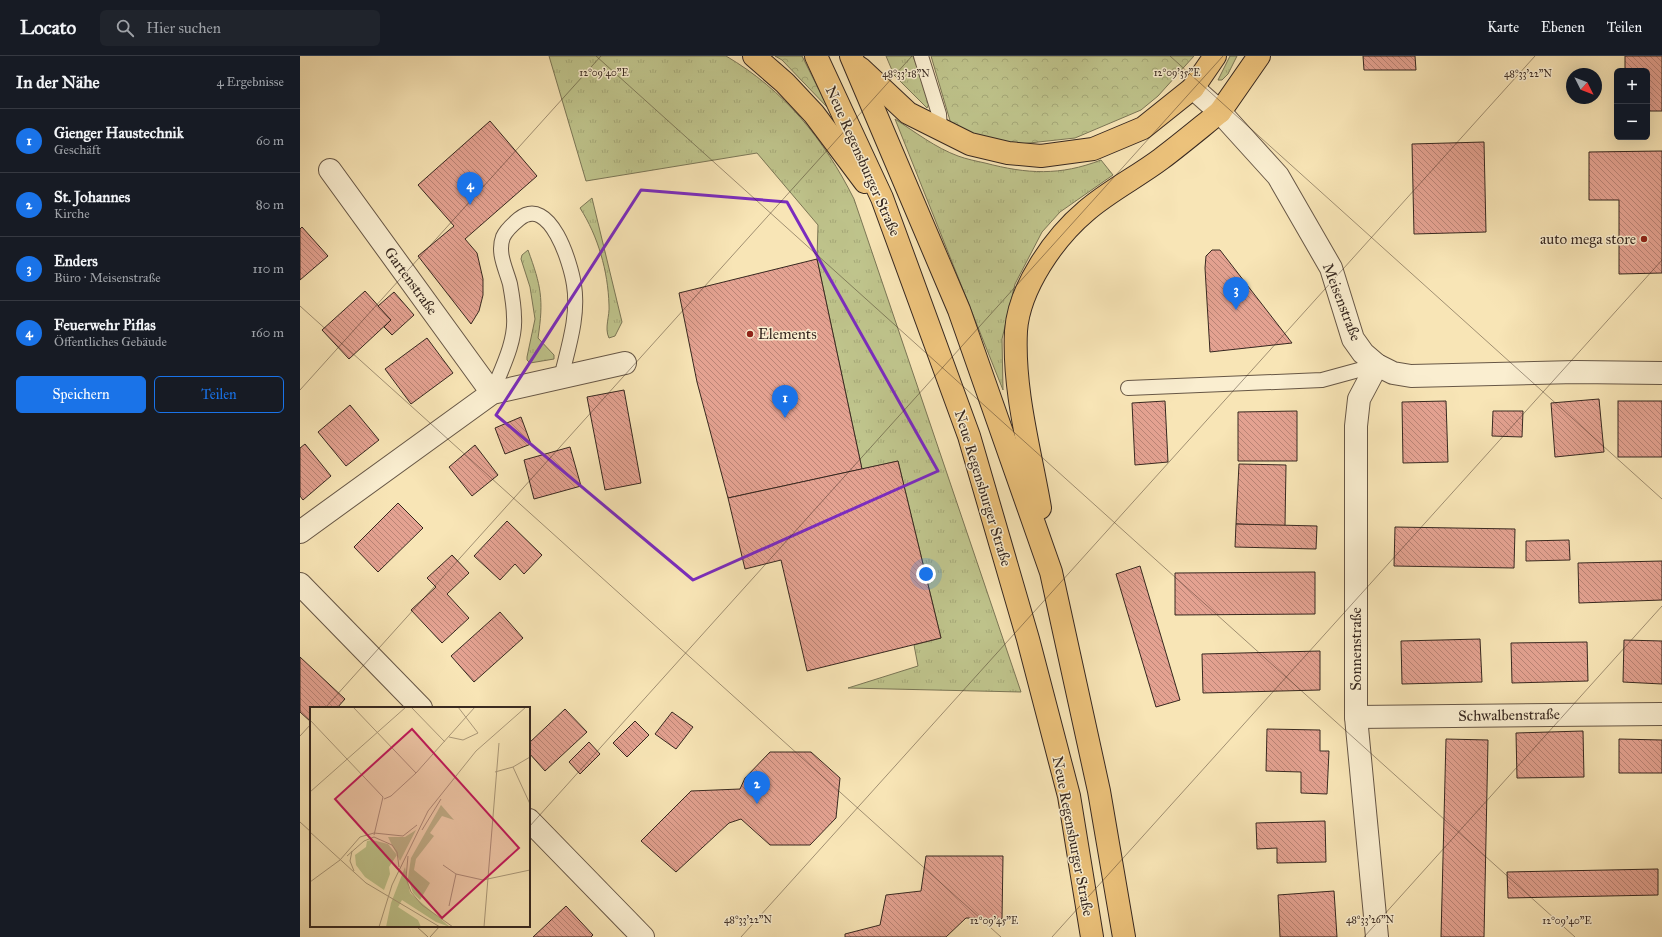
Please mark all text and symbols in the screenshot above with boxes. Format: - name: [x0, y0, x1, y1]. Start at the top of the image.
- search box: [100, 10, 380, 46]
- text: Locato: [20, 16, 76, 39]
- icon: search: [114, 17, 136, 39]
- text: Hier suchen: [146, 19, 221, 37]
- text: Karte: [1487, 19, 1519, 36]
- text: Ebenen: [1541, 19, 1585, 36]
- text: Teilen: [1607, 19, 1642, 36]
- text: 12°09'40"E: [579, 67, 629, 79]
- text: 12°09'35"E: [1154, 67, 1200, 79]
- text: 48°33'18"N: [882, 68, 930, 80]
- text: 48°33'22"N: [1504, 68, 1552, 80]
- north arrow: [1566, 68, 1602, 104]
- map controls: [1614, 68, 1650, 140]
- button: +: [1614, 68, 1650, 104]
- text: In der Nähe: [16, 72, 100, 93]
- text: 4 Ergebnisse: [217, 74, 284, 90]
- street label: Neue Regensburger Straße: [822, 83, 904, 239]
- button: −: [1614, 104, 1650, 140]
- text: Gienger Haustechnik: [54, 124, 184, 142]
- text: 1: [26, 133, 32, 149]
- text: 60 m: [256, 133, 284, 149]
- text: Geschäft: [54, 142, 101, 158]
- pin: 4: [457, 172, 483, 205]
- text: St. Johannes: [54, 188, 130, 206]
- text: 2: [26, 197, 32, 213]
- text: 80 m: [256, 197, 284, 213]
- text: Kirche: [54, 206, 90, 222]
- place label: auto mega store: [1540, 230, 1636, 248]
- marker: auto mega store: [1639, 234, 1649, 244]
- street label: Gartenstraße: [380, 244, 442, 318]
- text: Enders: [54, 252, 98, 270]
- street label: Meisenstraße: [1319, 260, 1365, 344]
- text: 3: [26, 261, 32, 277]
- text: 110 m: [252, 261, 284, 277]
- text: Büro · Meisenstraße: [54, 270, 161, 286]
- pin: 3: [1223, 277, 1249, 310]
- text: Feuerwehr Piflas: [54, 316, 156, 334]
- text: 4: [25, 325, 33, 341]
- text: 160 m: [251, 325, 284, 341]
- place label: Elements: [758, 325, 817, 343]
- marker: Elements: [745, 329, 755, 339]
- text: Öffentliches Gebäude: [54, 334, 167, 350]
- button: Speichern: [16, 376, 146, 413]
- button: Teilen: [154, 376, 284, 413]
- pin: 1: [772, 385, 798, 418]
- street label: Neue Regensburger Straße: [951, 408, 1015, 568]
- your location: [916, 564, 936, 584]
- street label: Sonnenstraße: [1347, 607, 1365, 691]
- street label: Schwalbenstraße: [1458, 705, 1560, 725]
- inset map: [310, 707, 530, 927]
- street label: Neue Regensburger Straße: [1049, 754, 1097, 918]
- pin: 2: [744, 771, 770, 804]
- text: 48°33'22"N: [724, 914, 772, 926]
- text: 48°33'26"N: [1346, 914, 1395, 926]
- text: 12°09'45"E: [970, 915, 1018, 927]
- text: 12°09'40"E: [1542, 915, 1592, 927]

